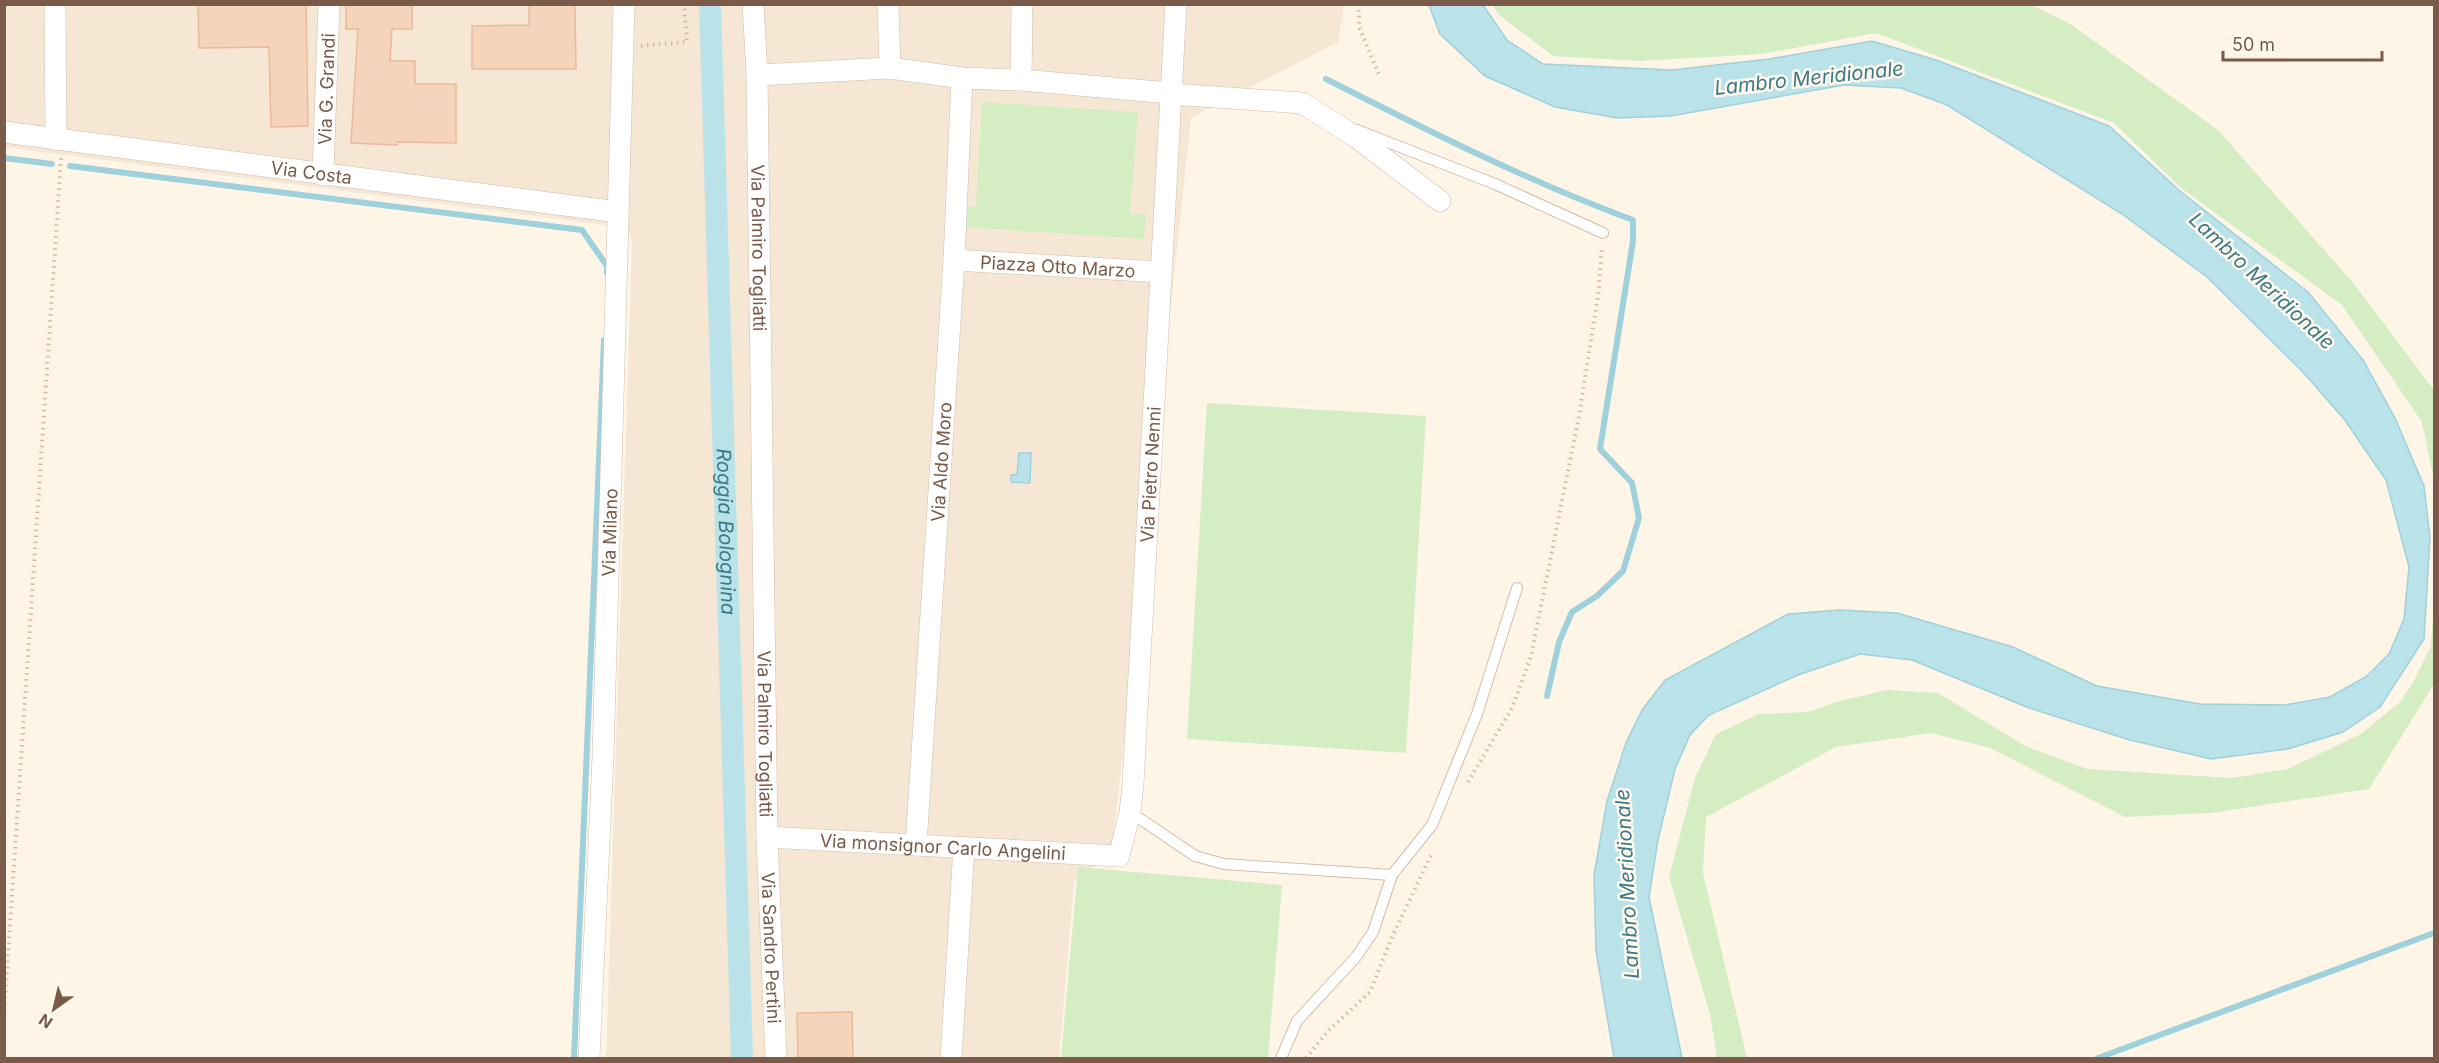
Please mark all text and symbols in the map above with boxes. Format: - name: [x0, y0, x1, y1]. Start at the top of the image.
- scale bar: [2223, 24, 2382, 62]
- street label: Via G. Grandi: [314, 33, 338, 145]
- text: 50 m: [2232, 34, 2275, 55]
- water label: Lambro Meridionale: [1713, 56, 1905, 100]
- street label: Via Costa: [270, 156, 353, 188]
- street label: Via Palmiro Togliatti: [748, 164, 771, 332]
- water label: Lambro Meridionale: [2184, 207, 2340, 355]
- street label: Piazza Otto Marzo: [980, 251, 1136, 281]
- street label: Via Aldo Moro: [927, 401, 955, 522]
- street label: Via Pietro Nenni: [1136, 406, 1164, 543]
- water label: Roggia Bolognina: [711, 448, 741, 616]
- street label: Via Milano: [598, 488, 621, 577]
- street label: Via Palmiro Togliatti: [754, 650, 777, 817]
- water label: Lambro Meridionale: [1610, 788, 1644, 980]
- street label: Via monsignor Carlo Angelini: [819, 829, 1066, 864]
- street label: Via Sandro Pertini: [758, 871, 785, 1024]
- north arrow: [24, 979, 84, 1039]
- text: N: [35, 1010, 56, 1033]

